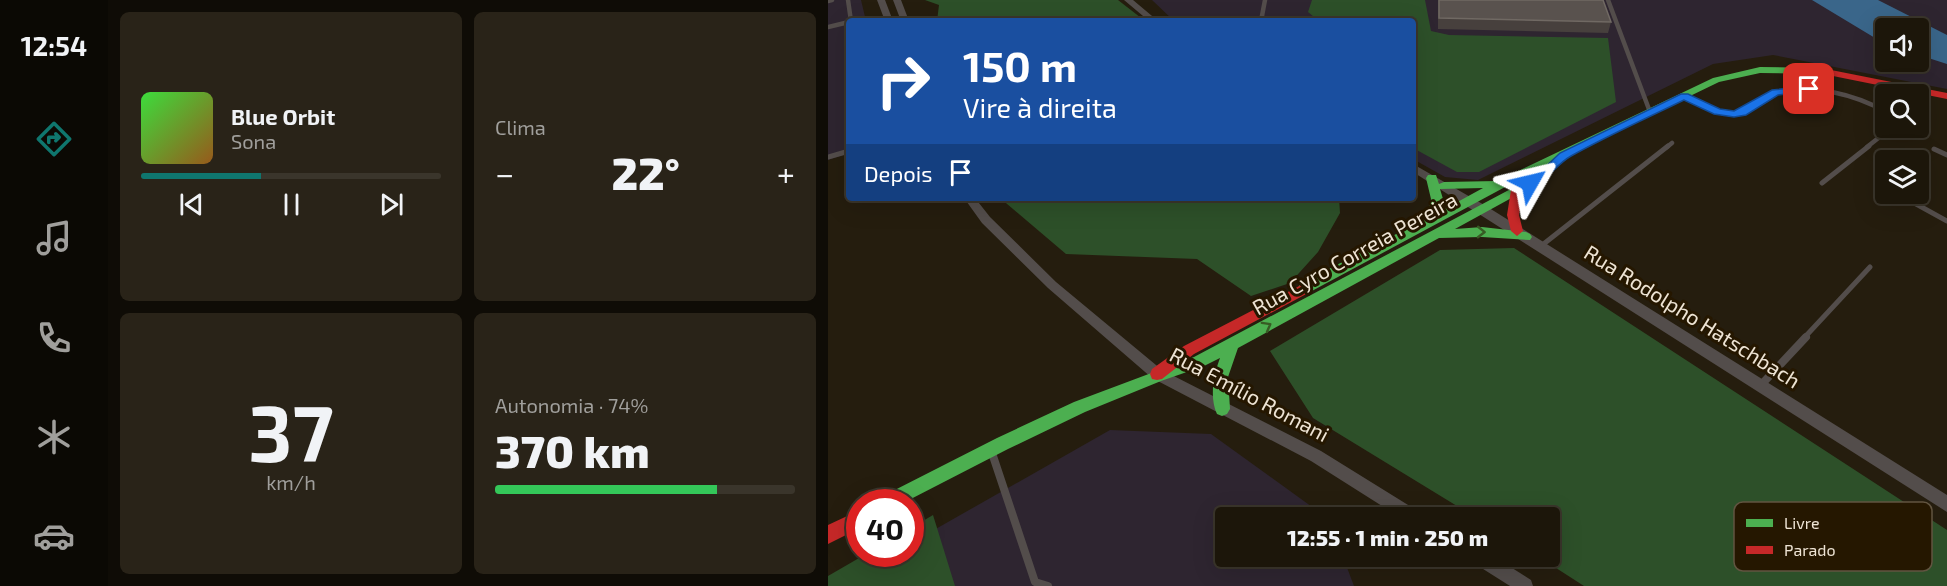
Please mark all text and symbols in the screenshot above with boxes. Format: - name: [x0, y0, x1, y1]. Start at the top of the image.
- map controls: [1875, 18, 1929, 204]
- button: sound: [1875, 18, 1929, 72]
- text: 12:54: [21, 29, 87, 61]
- text: 150 m: [963, 40, 1077, 90]
- icon: right: [864, 42, 942, 120]
- pin: [1783, 63, 1834, 114]
- icon: arrive: [1792, 72, 1825, 105]
- button: search: [1875, 84, 1929, 138]
- text: Vire à direita: [963, 91, 1117, 123]
- text: Blue Orbit: [231, 103, 335, 129]
- text: Clima: [495, 115, 546, 139]
- icon: directions: [33, 118, 75, 160]
- text: Sona: [231, 129, 276, 153]
- text: 22°: [611, 145, 680, 199]
- button: layers: [1875, 150, 1929, 204]
- position arrow: [1498, 151, 1562, 215]
- text: −: [495, 153, 514, 193]
- text: +: [777, 153, 795, 193]
- icon: arrive: [944, 156, 977, 189]
- text: Depois: [864, 160, 932, 186]
- street label: Rua Cyro Correia Pereira: [1248, 186, 1461, 319]
- icon: previous: [175, 188, 208, 221]
- icon: pause: [275, 188, 308, 221]
- icon: next: [375, 188, 408, 221]
- icon: music: [33, 217, 75, 259]
- one-way arrow: [1477, 226, 1486, 239]
- street label: Rua Rodolpho Hatschbach: [1580, 239, 1805, 393]
- icon: phone: [33, 317, 75, 359]
- one-way arrow: [1261, 322, 1272, 333]
- street label: Rua Emílio Romani: [1166, 341, 1334, 446]
- text: 37: [248, 384, 334, 478]
- text: Autonomia · 74%: [495, 393, 648, 417]
- icon: climate: [33, 416, 75, 458]
- text: 370 km: [495, 423, 650, 477]
- text: km/h: [266, 470, 316, 494]
- speed limit sign: 40: [846, 489, 924, 567]
- legend: [1734, 502, 1932, 571]
- text: Livre: [1784, 513, 1819, 532]
- icon: car: [33, 515, 75, 557]
- text: 12:55 · 1 min · 250 m: [1287, 524, 1488, 550]
- text: Parado: [1784, 540, 1836, 559]

